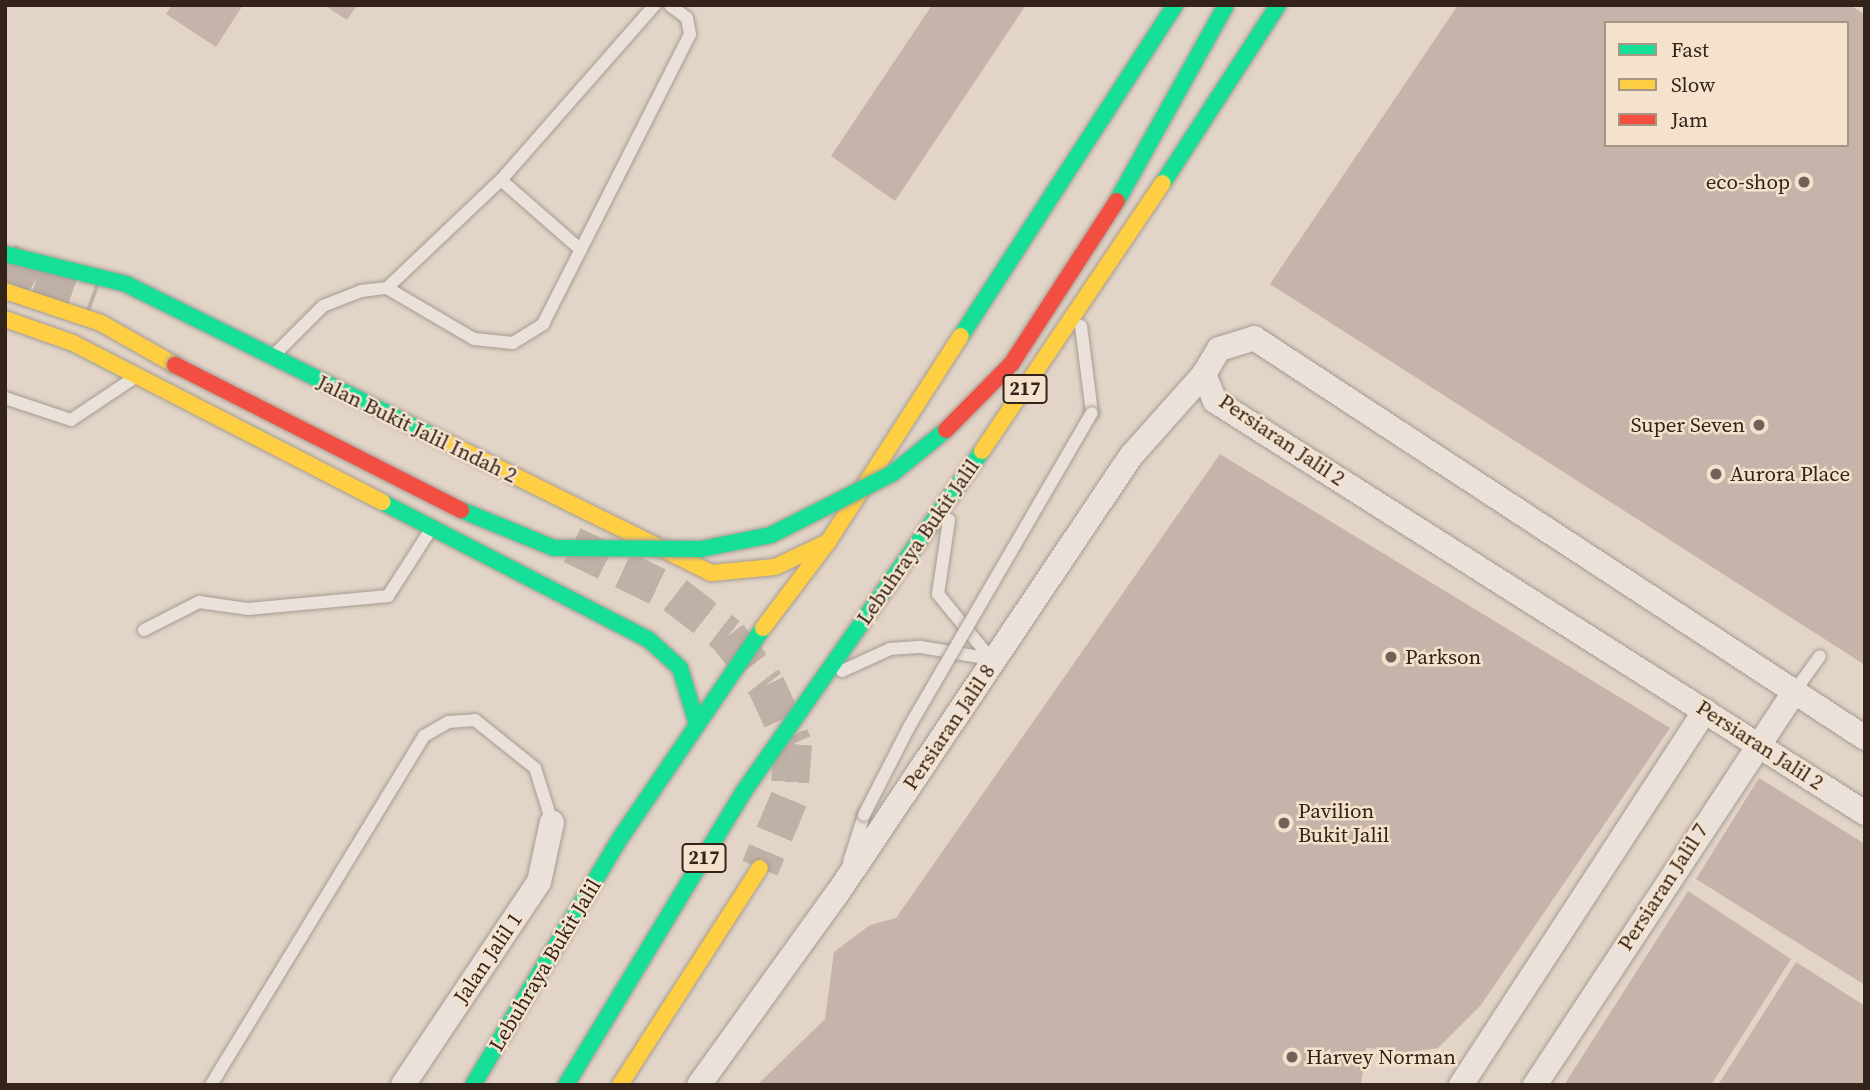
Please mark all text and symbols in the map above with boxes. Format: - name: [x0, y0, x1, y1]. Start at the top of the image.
- legend: [1604, 21, 1849, 147]
- text: Fast: [1671, 35, 1709, 64]
- text: Slow: [1671, 70, 1715, 99]
- text: Jam: [1671, 105, 1708, 134]
- place label: eco-shop: [1706, 169, 1790, 195]
- marker: eco-shop: [1796, 174, 1812, 190]
- street label: Jalan Bukit Jalil Indah 2: [313, 370, 521, 488]
- road number: 217: [1002, 374, 1048, 404]
- street label: Persiaran Jalil 2: [1214, 389, 1350, 491]
- place label: Super Seven: [1631, 412, 1745, 438]
- marker: Super Seven: [1751, 417, 1767, 433]
- street label: Lebuhraya Bukit Jalil: [851, 454, 985, 630]
- place label: Aurora Place: [1730, 461, 1850, 487]
- marker: Aurora Place: [1708, 466, 1724, 482]
- place label: Parkson: [1405, 644, 1481, 670]
- marker: Parkson: [1383, 649, 1399, 665]
- street label: Persiaran Jalil 8: [898, 659, 1000, 795]
- street label: Persiaran Jalil 2: [1692, 695, 1828, 795]
- place label: Pavilion Bukit Jalil: [1298, 798, 1389, 848]
- marker: Pavilion Bukit Jalil: [1276, 815, 1292, 831]
- street label: Persiaran Jalil 7: [1613, 819, 1713, 955]
- road number: 217: [681, 842, 727, 874]
- street label: Lebuhraya Bukit Jalil: [484, 874, 606, 1056]
- street label: Jalan Jalil 1: [448, 908, 528, 1008]
- place label: Harvey Norman: [1306, 1044, 1456, 1070]
- marker: Harvey Norman: [1284, 1049, 1300, 1065]

